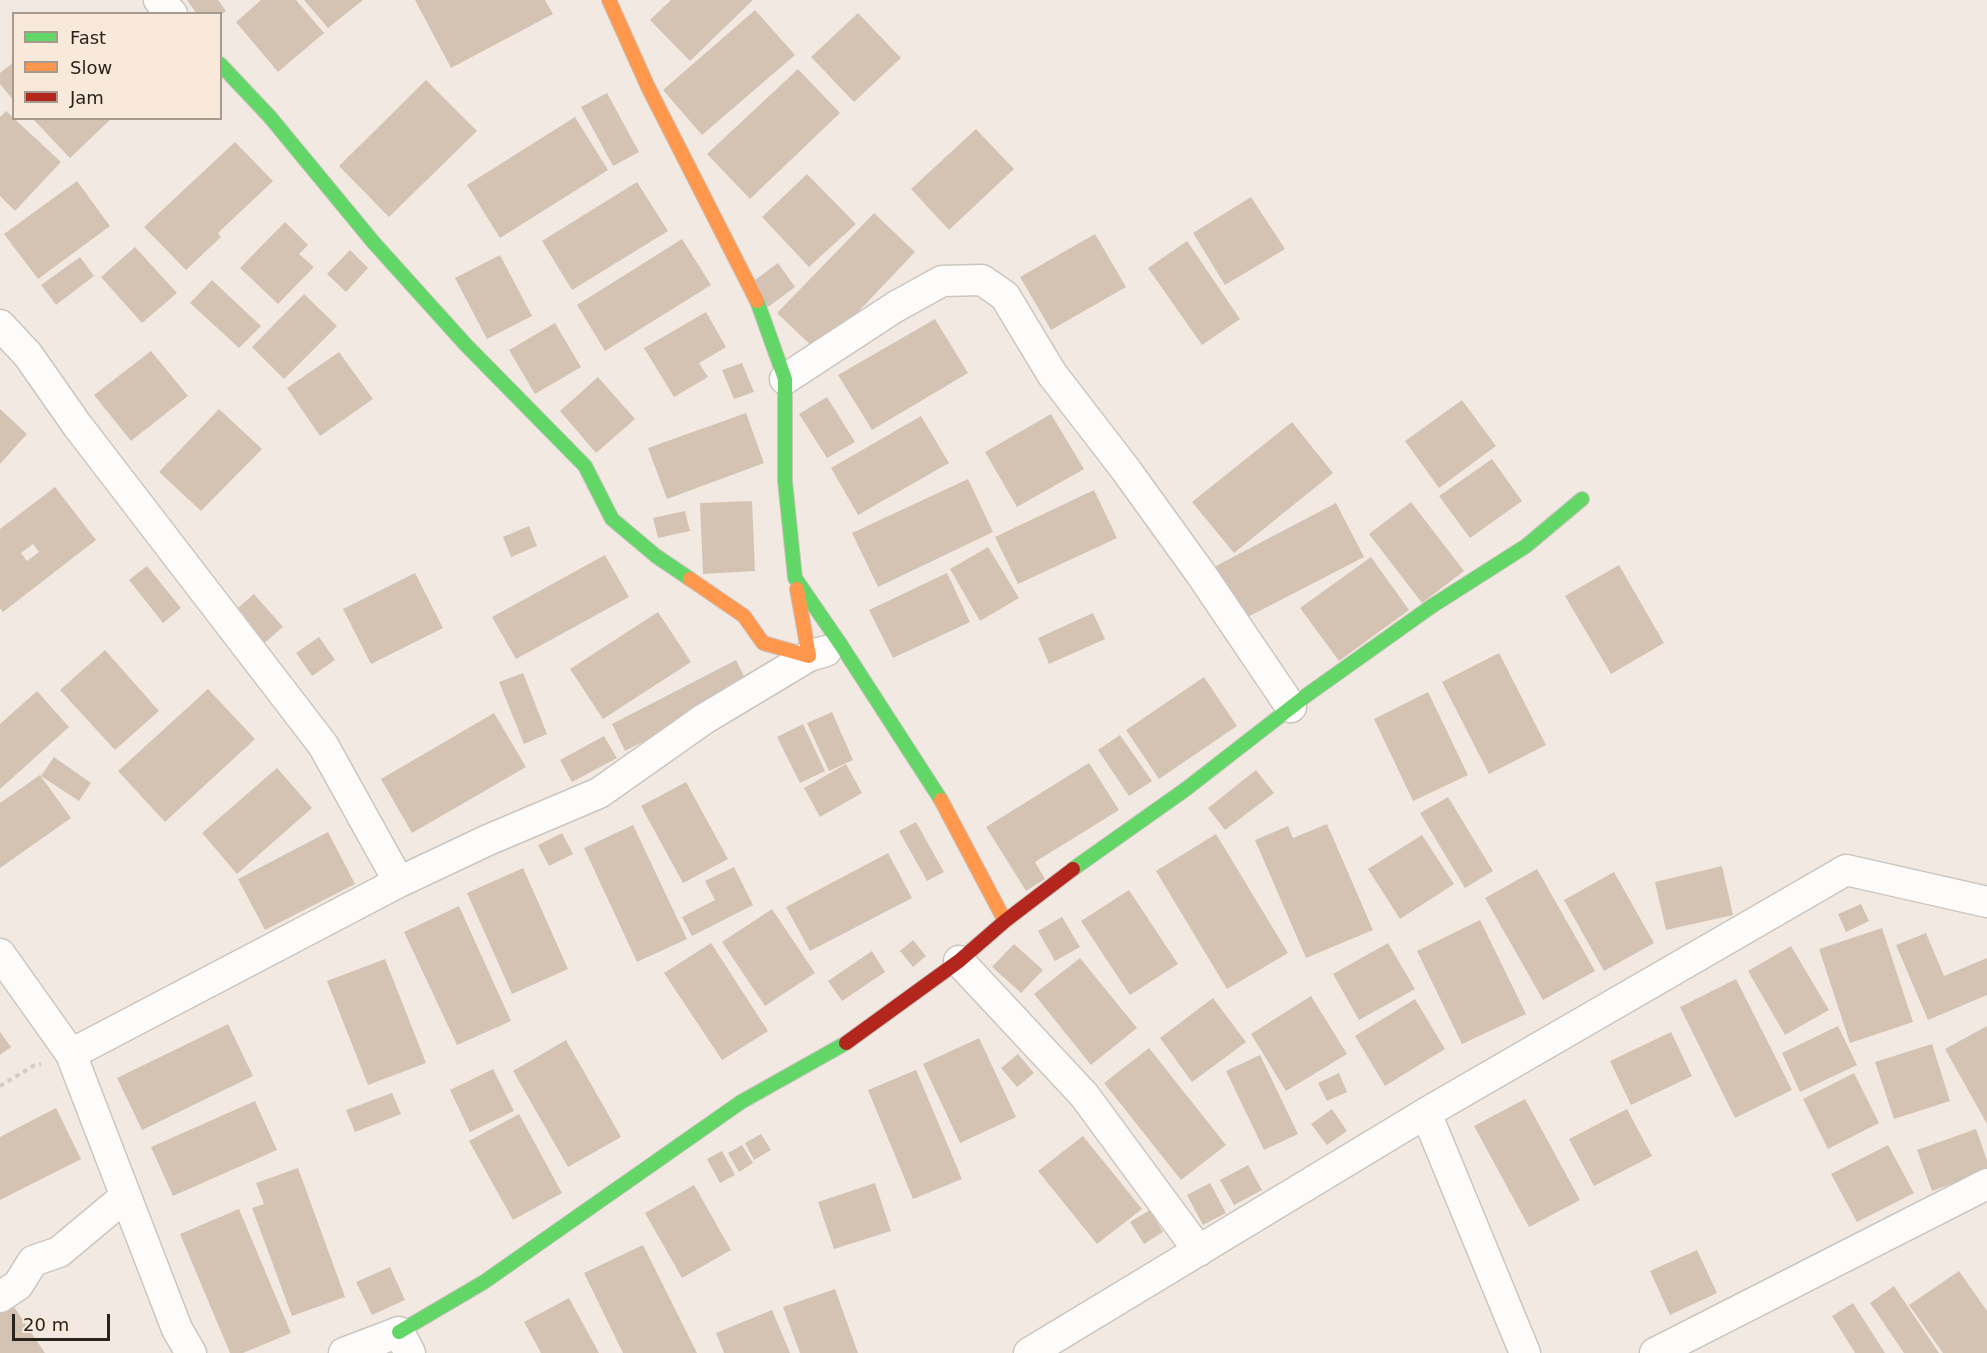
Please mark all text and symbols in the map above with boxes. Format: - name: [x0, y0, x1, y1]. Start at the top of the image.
- legend: [12, 12, 222, 120]
- text: Fast: [70, 27, 106, 48]
- text: Slow: [70, 57, 112, 78]
- text: Jam: [70, 87, 104, 108]
- scale bar: [15, 1302, 112, 1340]
- text: 20 m: [23, 1314, 69, 1335]

